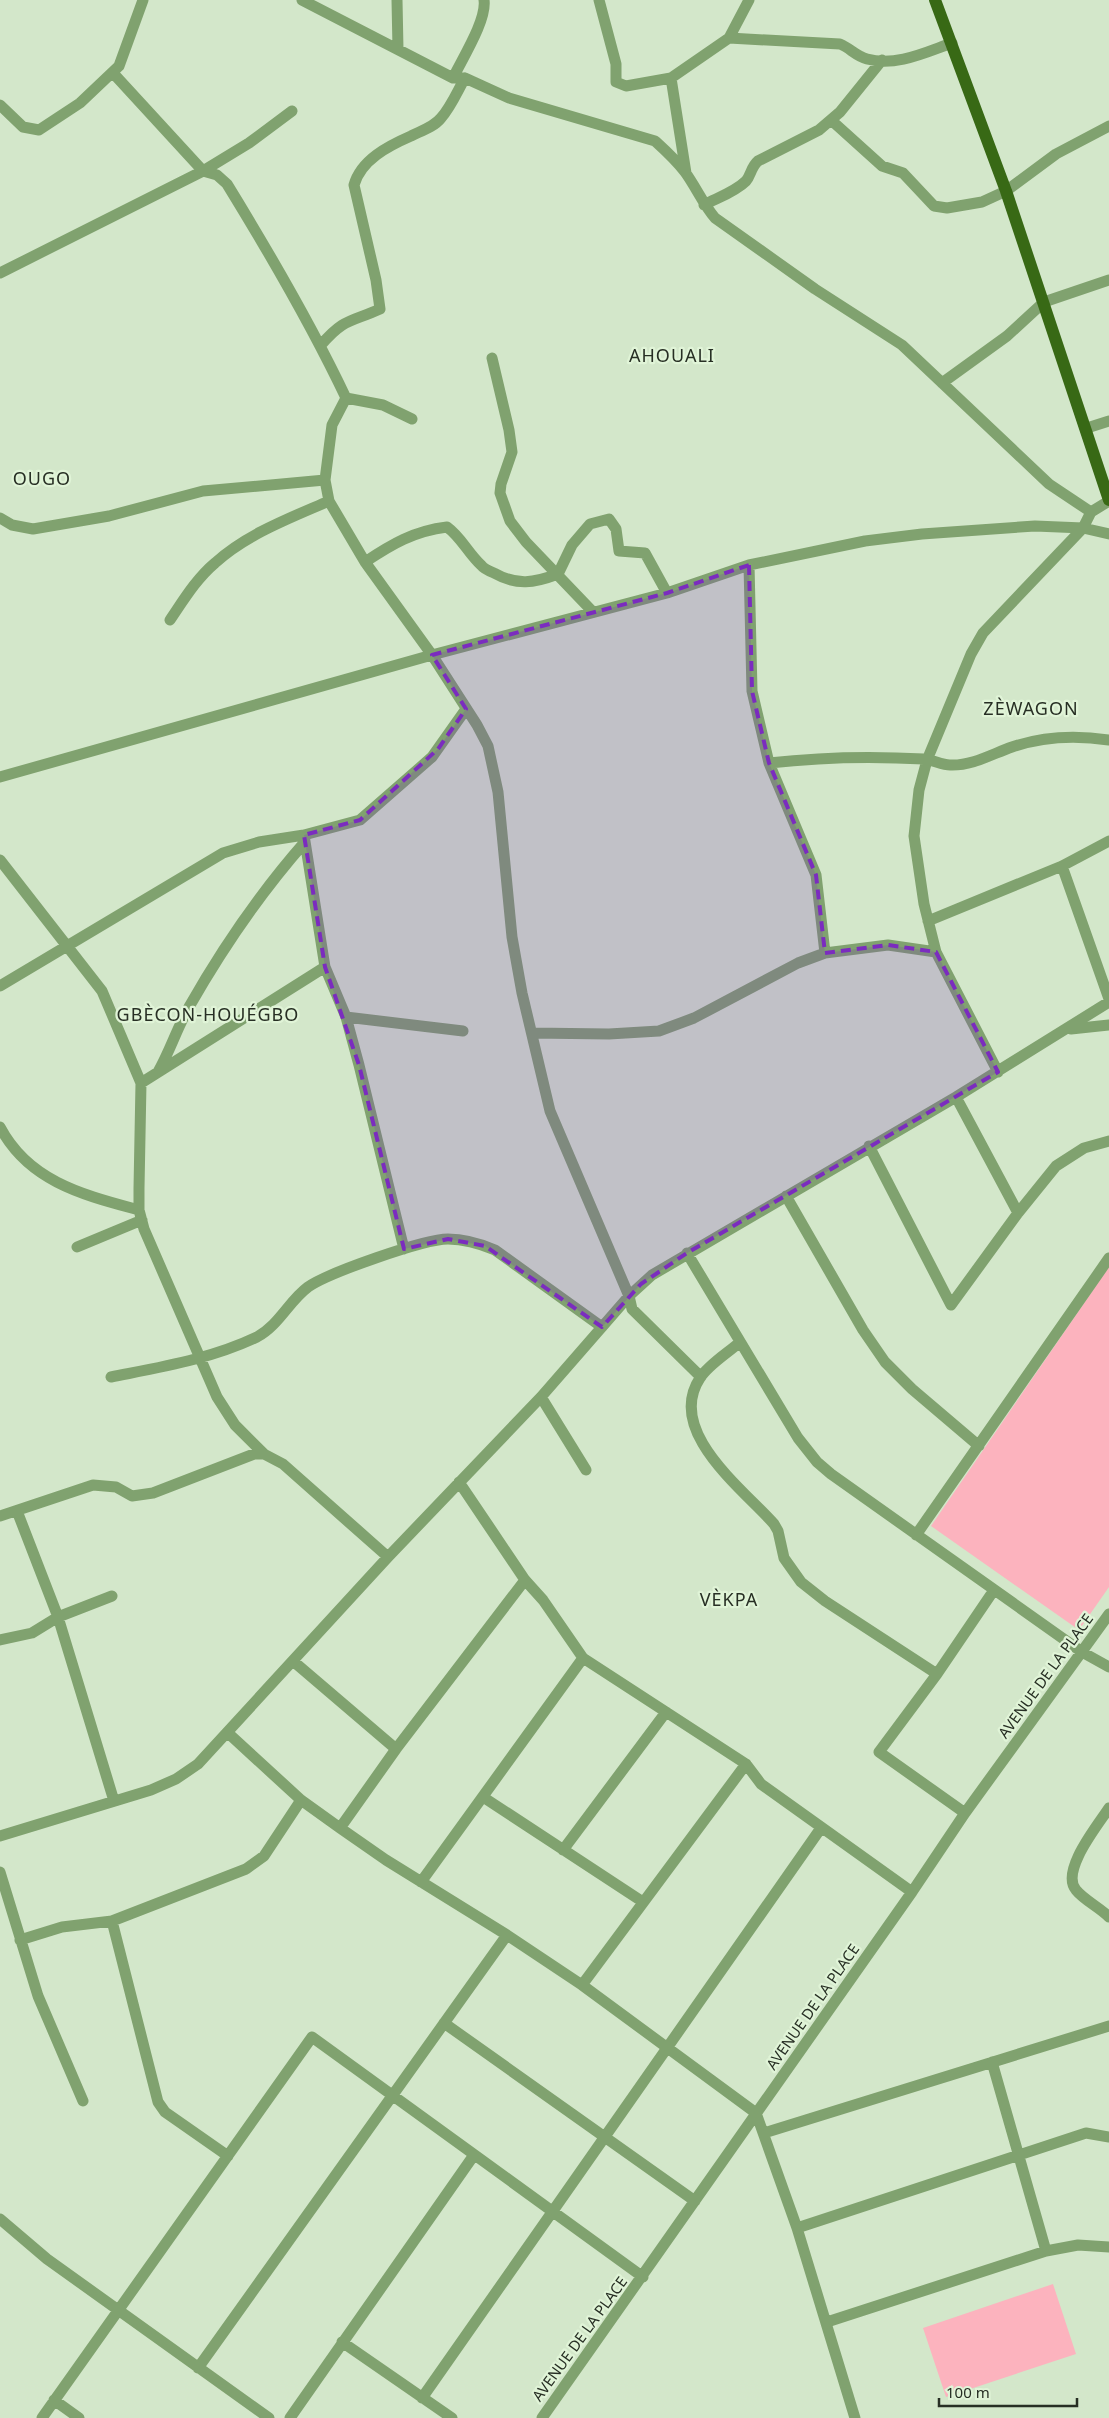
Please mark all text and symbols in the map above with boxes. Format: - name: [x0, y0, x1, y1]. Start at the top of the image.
- district label: AHOUALI: [629, 343, 715, 367]
- district label: OUGO: [13, 466, 71, 490]
- district label: ZÈWAGON: [983, 696, 1079, 720]
- district label: GBÈCON-HOUÉGBO: [117, 1002, 299, 1026]
- district label: VÈKPA: [700, 1587, 758, 1611]
- street label: AVENUE DE LA PLACE: [993, 1609, 1097, 1742]
- street label: AVENUE DE LA PLACE: [761, 1939, 863, 2073]
- street label: AVENUE DE LA PLACE: [527, 2272, 631, 2405]
- scale bar: [939, 2376, 1076, 2408]
- text: 100 m: [946, 2382, 990, 2402]

